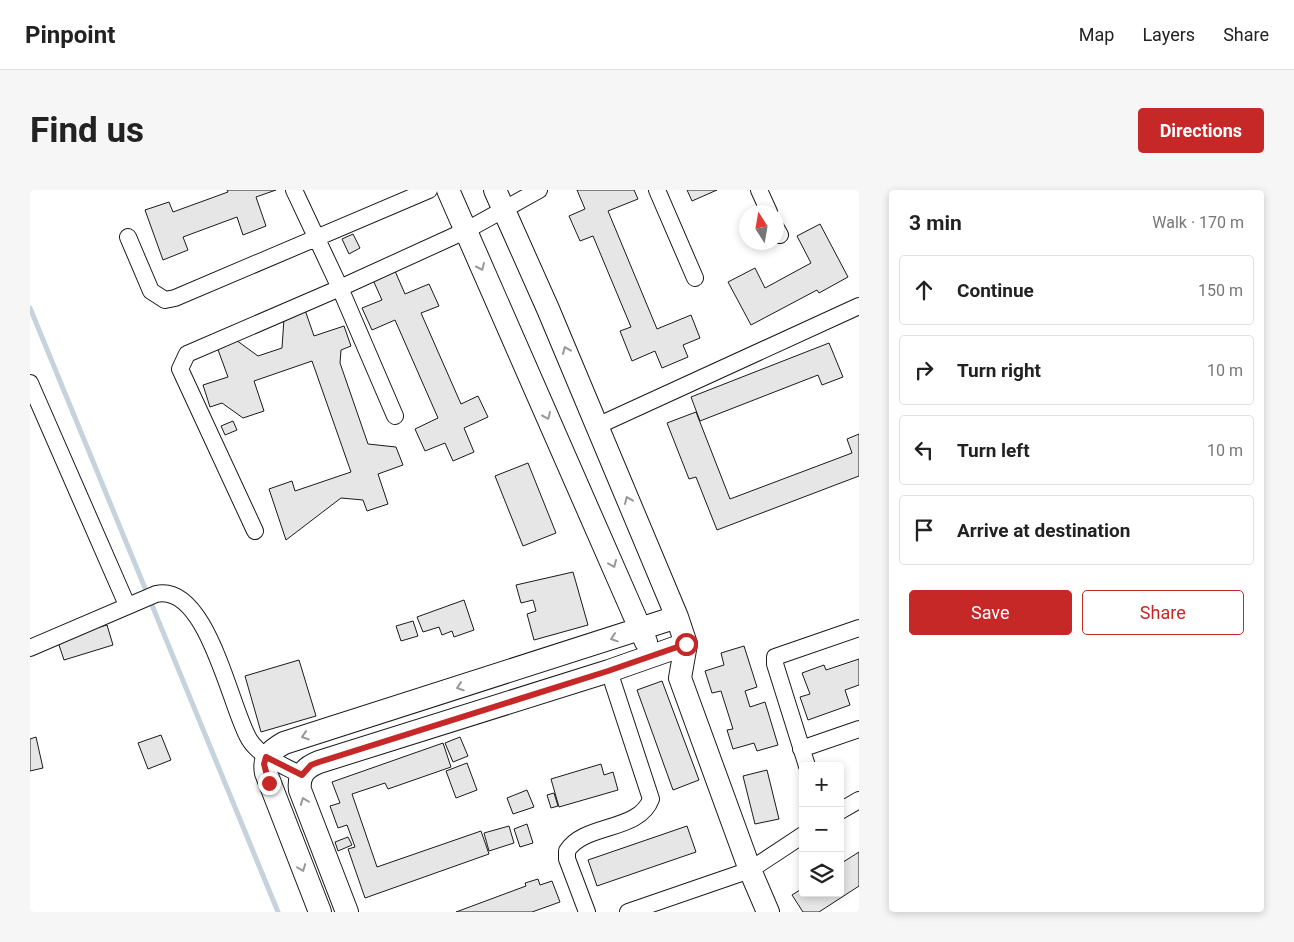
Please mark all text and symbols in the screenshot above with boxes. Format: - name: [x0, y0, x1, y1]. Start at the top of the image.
- text: Pinpoint: [25, 21, 115, 49]
- text: Map: [1079, 24, 1114, 45]
- text: Layers: [1142, 24, 1195, 45]
- text: Share: [1223, 24, 1269, 45]
- button: Directions: [1138, 108, 1264, 153]
- text: Find us: [30, 110, 144, 151]
- north arrow: [739, 205, 784, 250]
- text: 3 min: [909, 211, 962, 235]
- text: Walk · 170 m: [1152, 213, 1244, 232]
- one-way arrow: [475, 262, 486, 271]
- icon: ahead: [910, 276, 938, 304]
- text: Continue: [957, 279, 1034, 302]
- text: 150 m: [1198, 281, 1243, 300]
- one-way arrow: [561, 347, 571, 355]
- icon: right: [910, 356, 938, 384]
- text: Turn right: [957, 359, 1041, 382]
- text: 10 m: [1207, 361, 1243, 380]
- one-way arrow: [540, 411, 551, 420]
- icon: left: [910, 436, 938, 464]
- text: Turn left: [957, 439, 1030, 462]
- text: 10 m: [1207, 441, 1243, 460]
- one-way arrow: [624, 496, 635, 505]
- icon: arrive: [910, 516, 938, 544]
- text: Arrive at destination: [957, 519, 1130, 542]
- one-way arrow: [607, 559, 617, 568]
- button: Save: [909, 590, 1072, 635]
- button: Share: [1082, 590, 1244, 635]
- one-way arrow: [611, 632, 619, 642]
- route start: [675, 633, 698, 656]
- one-way arrow: [456, 681, 464, 691]
- one-way arrow: [301, 731, 310, 741]
- map controls: [799, 762, 844, 897]
- button: +: [799, 762, 844, 807]
- route end: [258, 772, 281, 795]
- one-way arrow: [300, 797, 310, 806]
- button: −: [799, 807, 844, 852]
- button: layers: [799, 852, 844, 897]
- one-way arrow: [296, 863, 306, 872]

